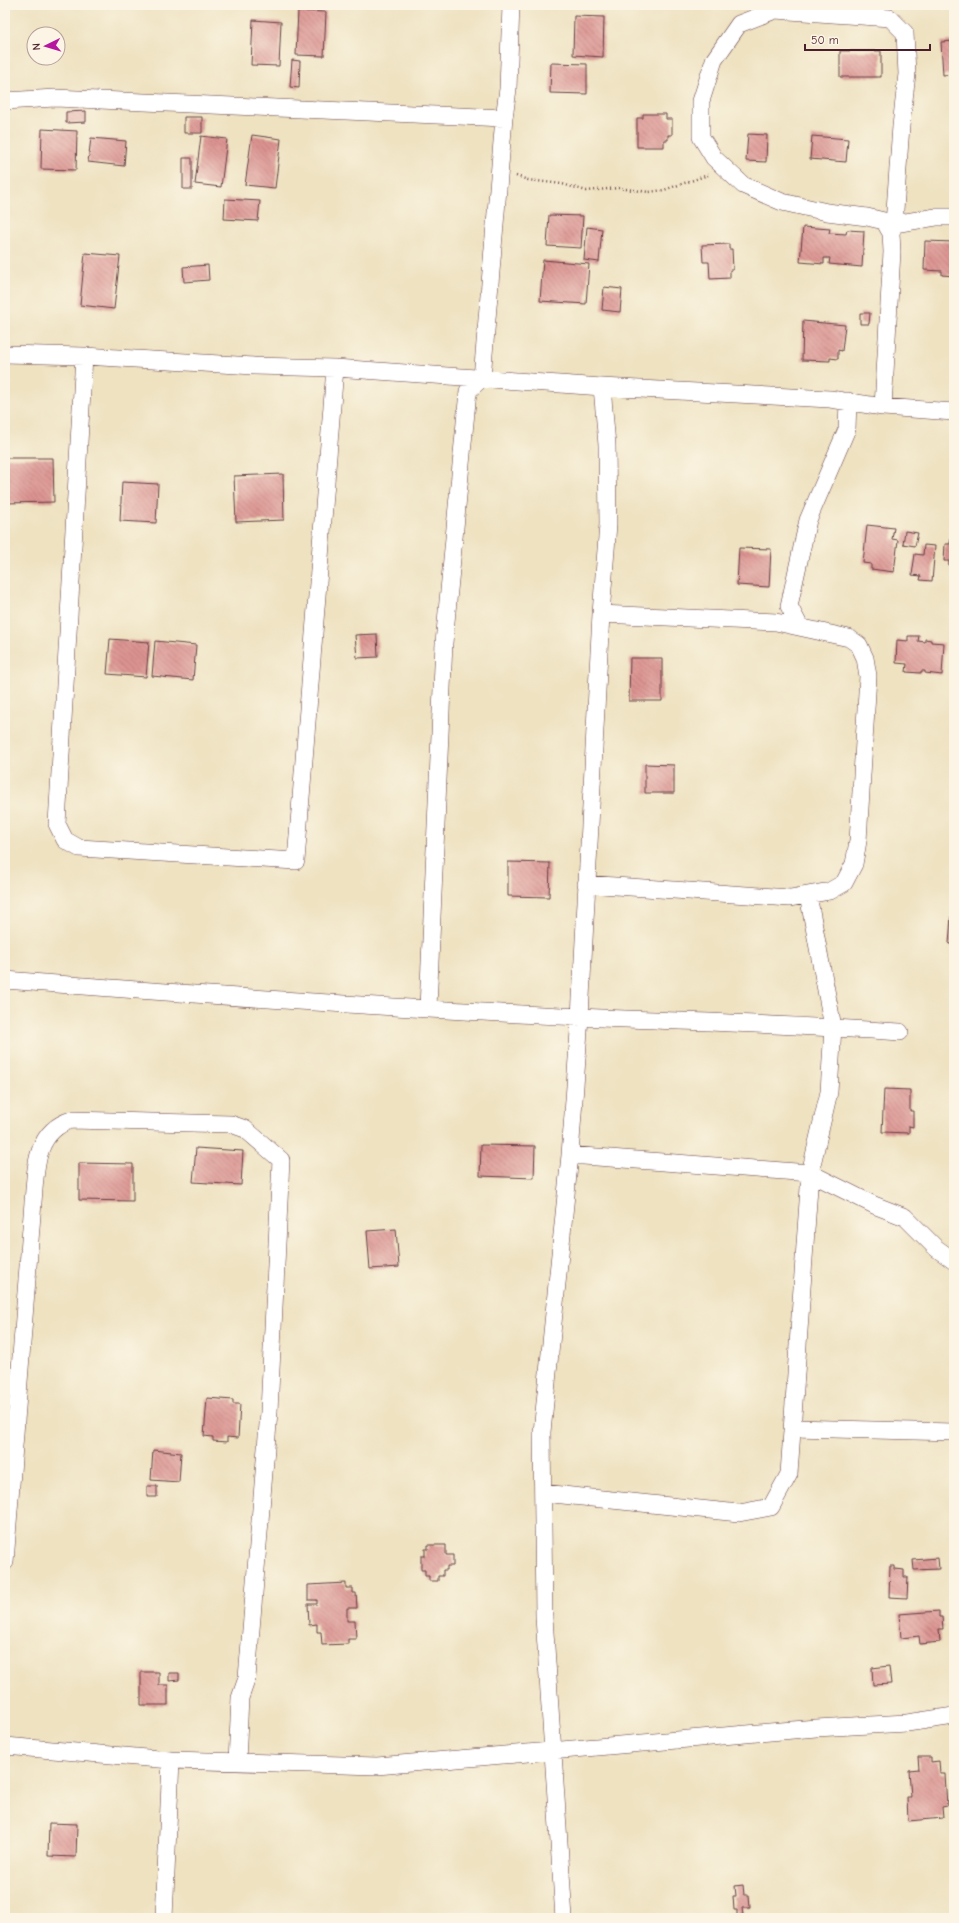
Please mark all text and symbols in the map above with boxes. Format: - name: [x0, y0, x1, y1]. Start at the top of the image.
- north arrow: [26, 26, 66, 66]
- scale bar: [805, 26, 930, 52]
- text: 50 m: [811, 33, 839, 47]
- text: N: [30, 43, 43, 51]

